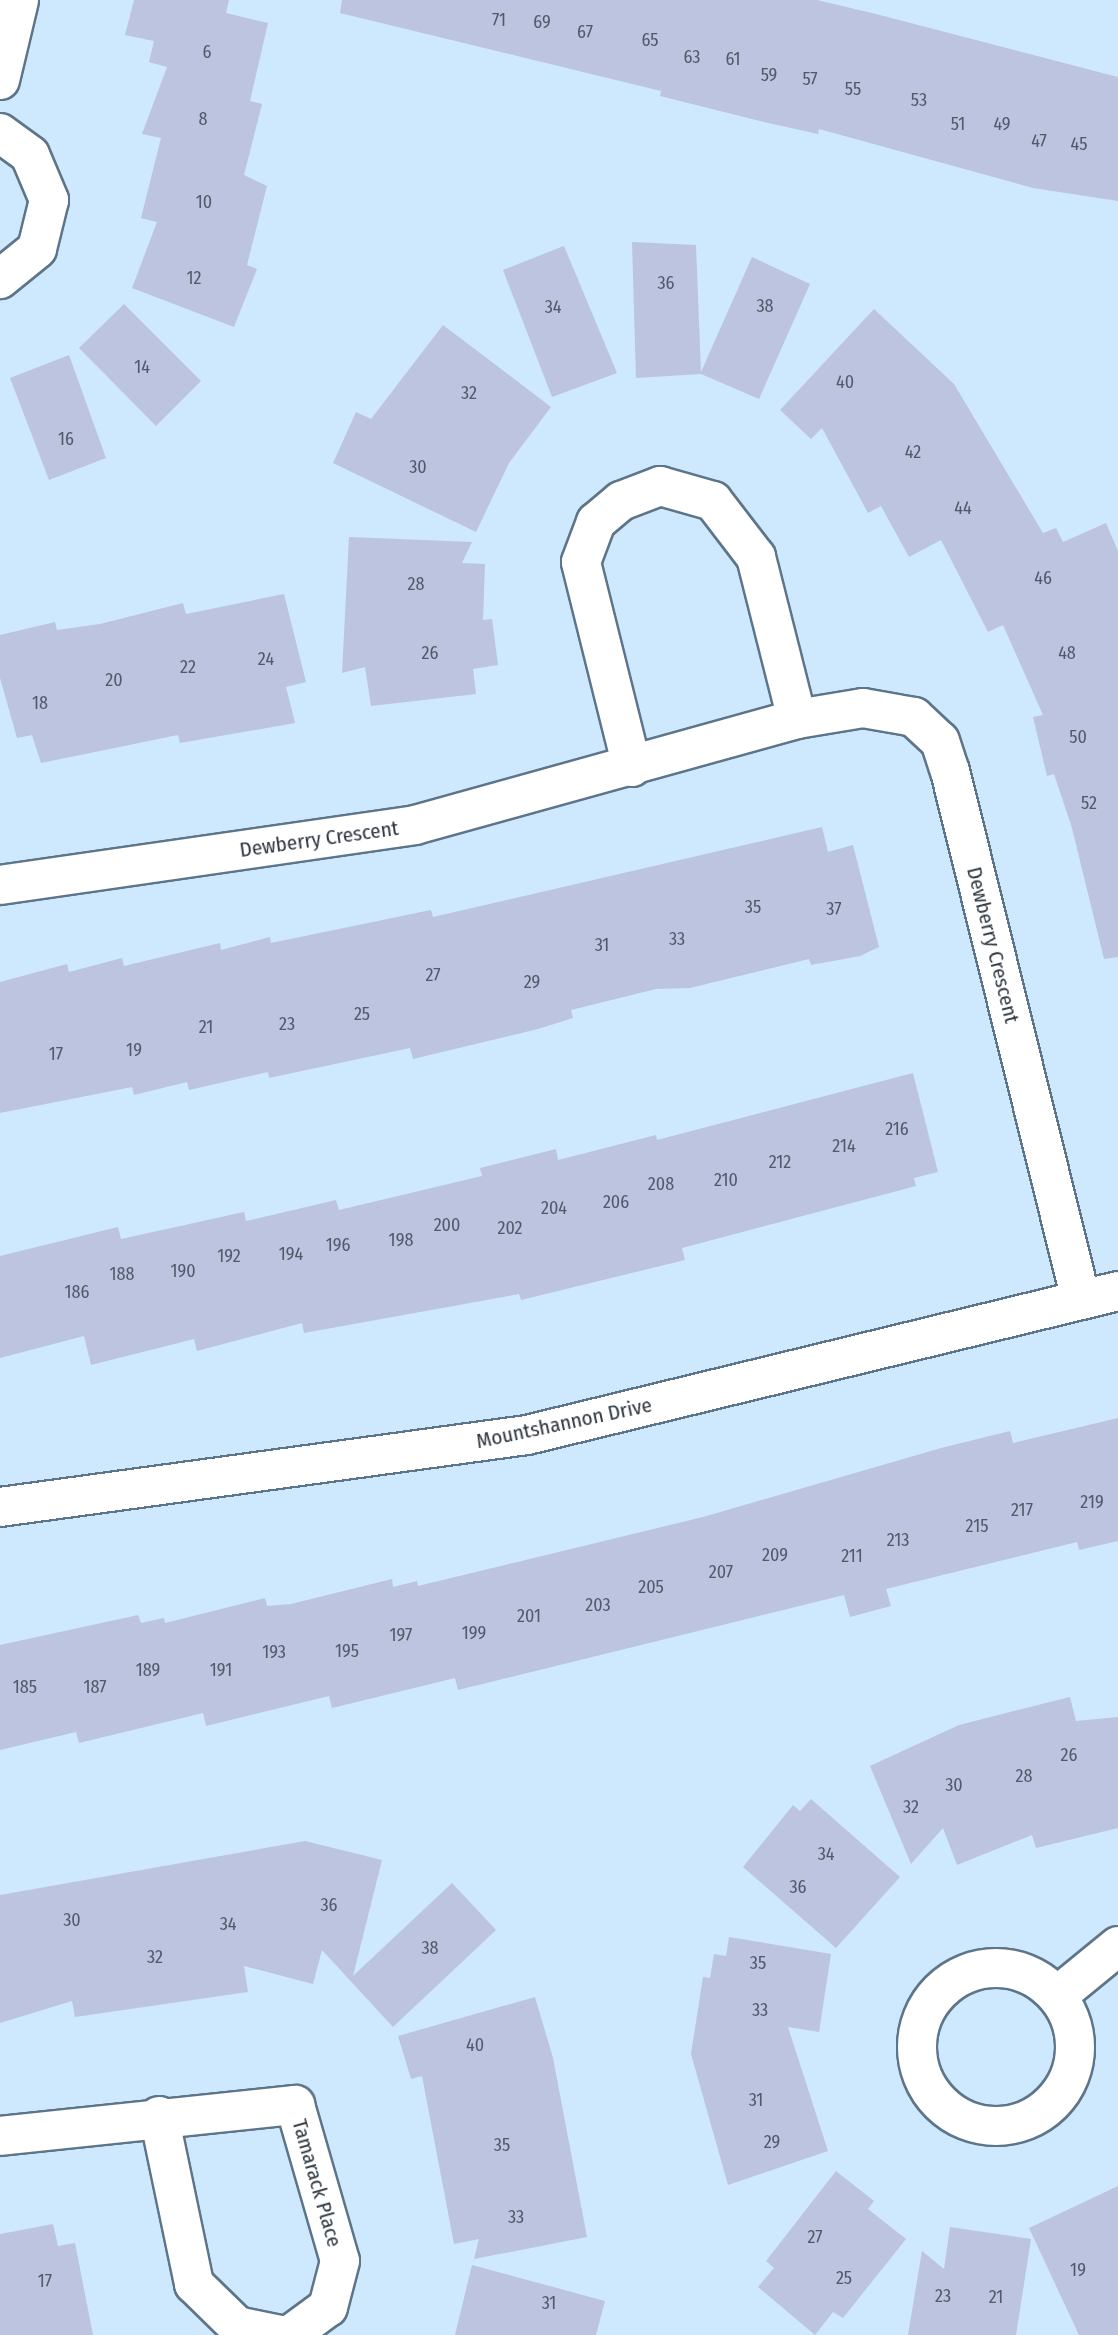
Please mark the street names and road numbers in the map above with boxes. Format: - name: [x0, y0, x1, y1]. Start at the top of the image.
- street label: Dewberry Crescent: [238, 815, 400, 863]
- street label: Dewberry Crescent: [961, 864, 1025, 1026]
- street label: Mountshannon Drive: [474, 1392, 654, 1454]
- street label: Tamarack Place: [287, 2116, 347, 2250]

